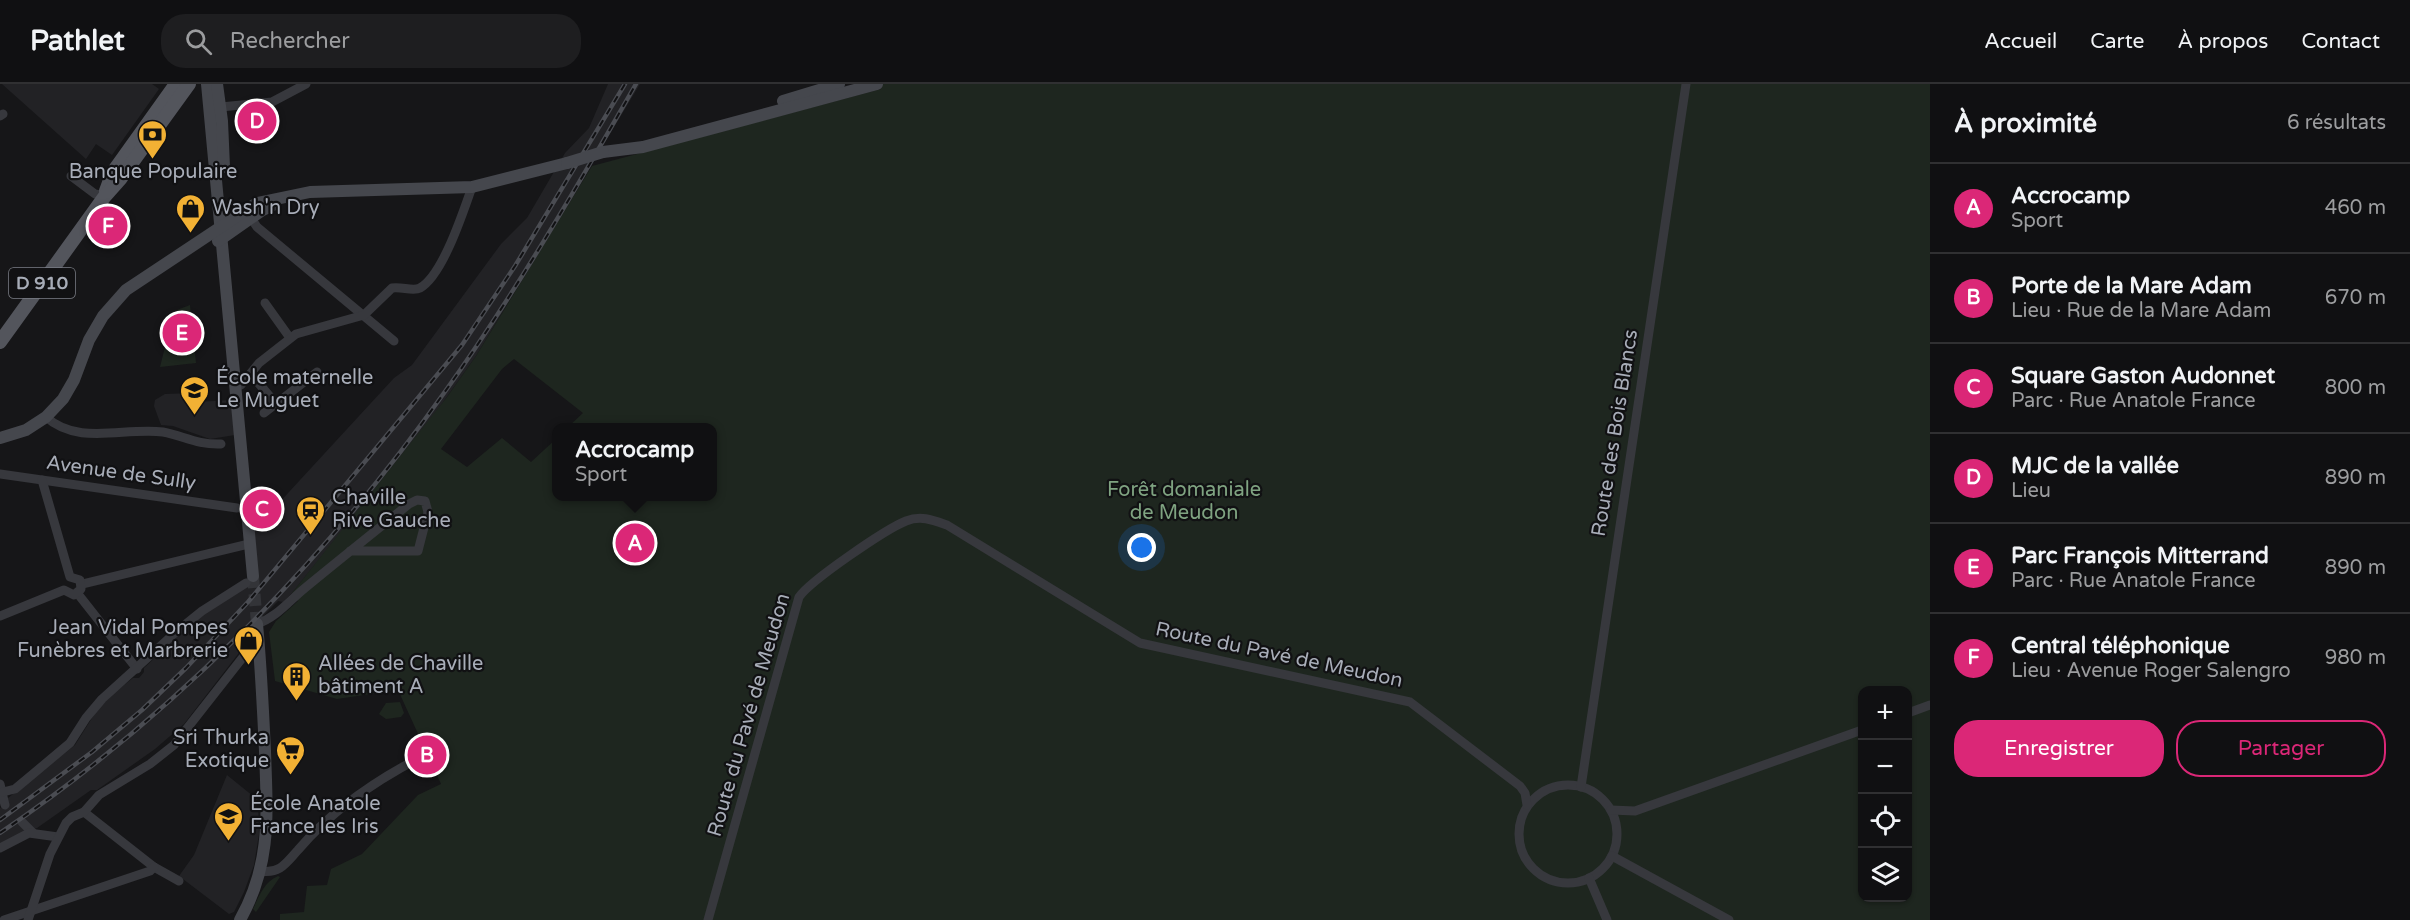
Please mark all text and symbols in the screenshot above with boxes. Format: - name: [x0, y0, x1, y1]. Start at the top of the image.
- search box: [161, 14, 581, 68]
- text: Pathlet: [30, 24, 125, 58]
- icon: search: [182, 25, 215, 58]
- text: Rechercher: [230, 28, 350, 54]
- text: Accueil: [1984, 29, 2057, 54]
- text: Carte: [2090, 29, 2144, 54]
- text: À propos: [2177, 29, 2268, 54]
- text: Contact: [2301, 29, 2380, 54]
- pin: D: [238, 99, 276, 144]
- text: À proximité: [1954, 108, 2097, 139]
- text: 6 résultats: [2287, 111, 2386, 135]
- bank icon: Banque Populaire: [137, 118, 169, 160]
- place label: Banque Populaire: [69, 160, 237, 184]
- text: Accrocamp: [2011, 183, 2130, 209]
- shop icon: Wash'n Dry: [175, 192, 207, 234]
- place label: Wash'n Dry: [212, 196, 320, 220]
- text: A: [1966, 196, 1981, 220]
- text: 460 m: [2325, 196, 2386, 220]
- pin: F: [88, 204, 128, 248]
- text: Sport: [2011, 209, 2063, 233]
- road number: D 910: [9, 268, 75, 298]
- text: Porte de la Mare Adam: [2011, 273, 2252, 299]
- text: B: [1967, 286, 1980, 310]
- text: 670 m: [2325, 286, 2386, 310]
- text: Lieu · Rue de la Mare Adam: [2011, 299, 2271, 323]
- pin: E: [162, 310, 201, 356]
- street label: Route des Bois Blancs: [1587, 328, 1643, 538]
- text: Square Gaston Audonnet: [2011, 363, 2275, 389]
- place label: École maternelle Le Muguet: [216, 365, 373, 413]
- school or university icon: École maternelle Le Muguet: [179, 374, 211, 416]
- text: C: [1967, 376, 1980, 400]
- text: 800 m: [2325, 376, 2386, 400]
- text: Parc · Rue Anatole France: [2011, 389, 2255, 413]
- popup: [552, 423, 717, 501]
- text: Accrocamp: [575, 437, 694, 463]
- street label: Avenue de Sully: [45, 451, 198, 495]
- text: MJC de la vallée: [2011, 453, 2179, 479]
- text: Sport: [575, 463, 627, 487]
- text: D: [1966, 466, 1981, 490]
- text: 890 m: [2325, 466, 2386, 490]
- park label: Forêt domaniale de Meudon: [1107, 478, 1261, 525]
- text: Lieu: [2011, 479, 2051, 503]
- pin: C: [242, 486, 282, 532]
- place label: Chaville Rive Gauche: [332, 486, 451, 533]
- station icon: Chaville Rive Gauche: [295, 494, 327, 536]
- pin: A: [616, 520, 654, 566]
- your location: [1127, 533, 1156, 562]
- text: Parc François Mitterrand: [2011, 543, 2269, 569]
- text: E: [1967, 556, 1980, 580]
- text: 890 m: [2325, 556, 2386, 580]
- text: Parc · Rue Anatole France: [2011, 569, 2255, 593]
- street label: Route du Pavé de Meudon: [703, 590, 795, 840]
- place label: Jean Vidal Pompes Funèbres et Marbrerie: [17, 616, 228, 663]
- street label: Route du Pavé de Meudon: [1153, 617, 1405, 693]
- shop icon: Jean Vidal Pompes Funèbres et Marbrerie: [233, 624, 265, 666]
- text: Central téléphonique: [2011, 633, 2230, 659]
- text: F: [1967, 646, 1980, 670]
- text: 980 m: [2325, 646, 2386, 670]
- place label: Allées de Chaville bâtiment A: [318, 652, 483, 699]
- text: Lieu · Avenue Roger Salengro: [2011, 659, 2291, 683]
- building icon: Allées de Chaville bâtiment A: [281, 660, 313, 702]
- map controls: [1858, 686, 1912, 902]
- button: +: [1858, 686, 1912, 740]
- button: Enregistrer: [1954, 720, 2164, 777]
- button: Partager: [2176, 720, 2386, 777]
- place label: Sri Thurka Exotique: [173, 726, 269, 773]
- pin: B: [408, 732, 446, 778]
- supermarket icon: Sri Thurka Exotique: [274, 734, 306, 776]
- button: −: [1858, 740, 1912, 794]
- place label: École Anatole France les Iris: [250, 791, 381, 839]
- button: locate: [1858, 794, 1912, 848]
- school or university icon: École Anatole France les Iris: [213, 800, 245, 842]
- button: layers: [1858, 848, 1912, 902]

